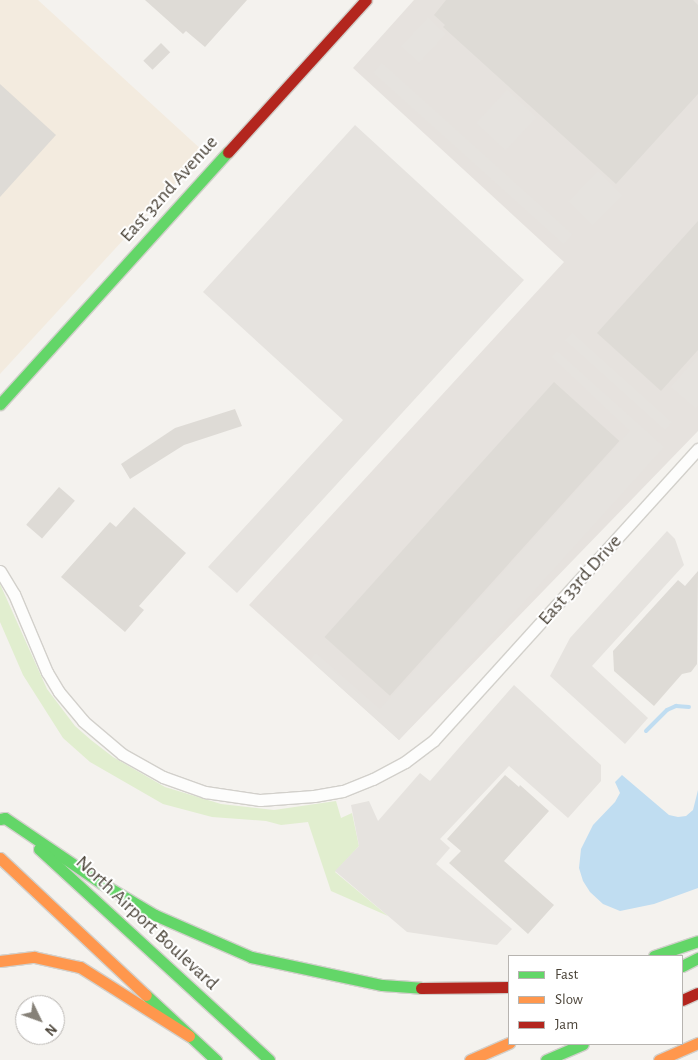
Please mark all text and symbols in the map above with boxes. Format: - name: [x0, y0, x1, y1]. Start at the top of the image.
- street label: East 32nd Avenue: [115, 131, 223, 247]
- street label: East 33rd Drive: [533, 530, 627, 630]
- street label: North Airport Boulevard: [70, 850, 224, 996]
- legend: [508, 955, 683, 1045]
- text: Fast: [555, 967, 578, 982]
- text: Slow: [555, 992, 583, 1007]
- north arrow: [15, 995, 65, 1045]
- text: Jam: [555, 1017, 578, 1032]
- text: N: [42, 1021, 59, 1038]

